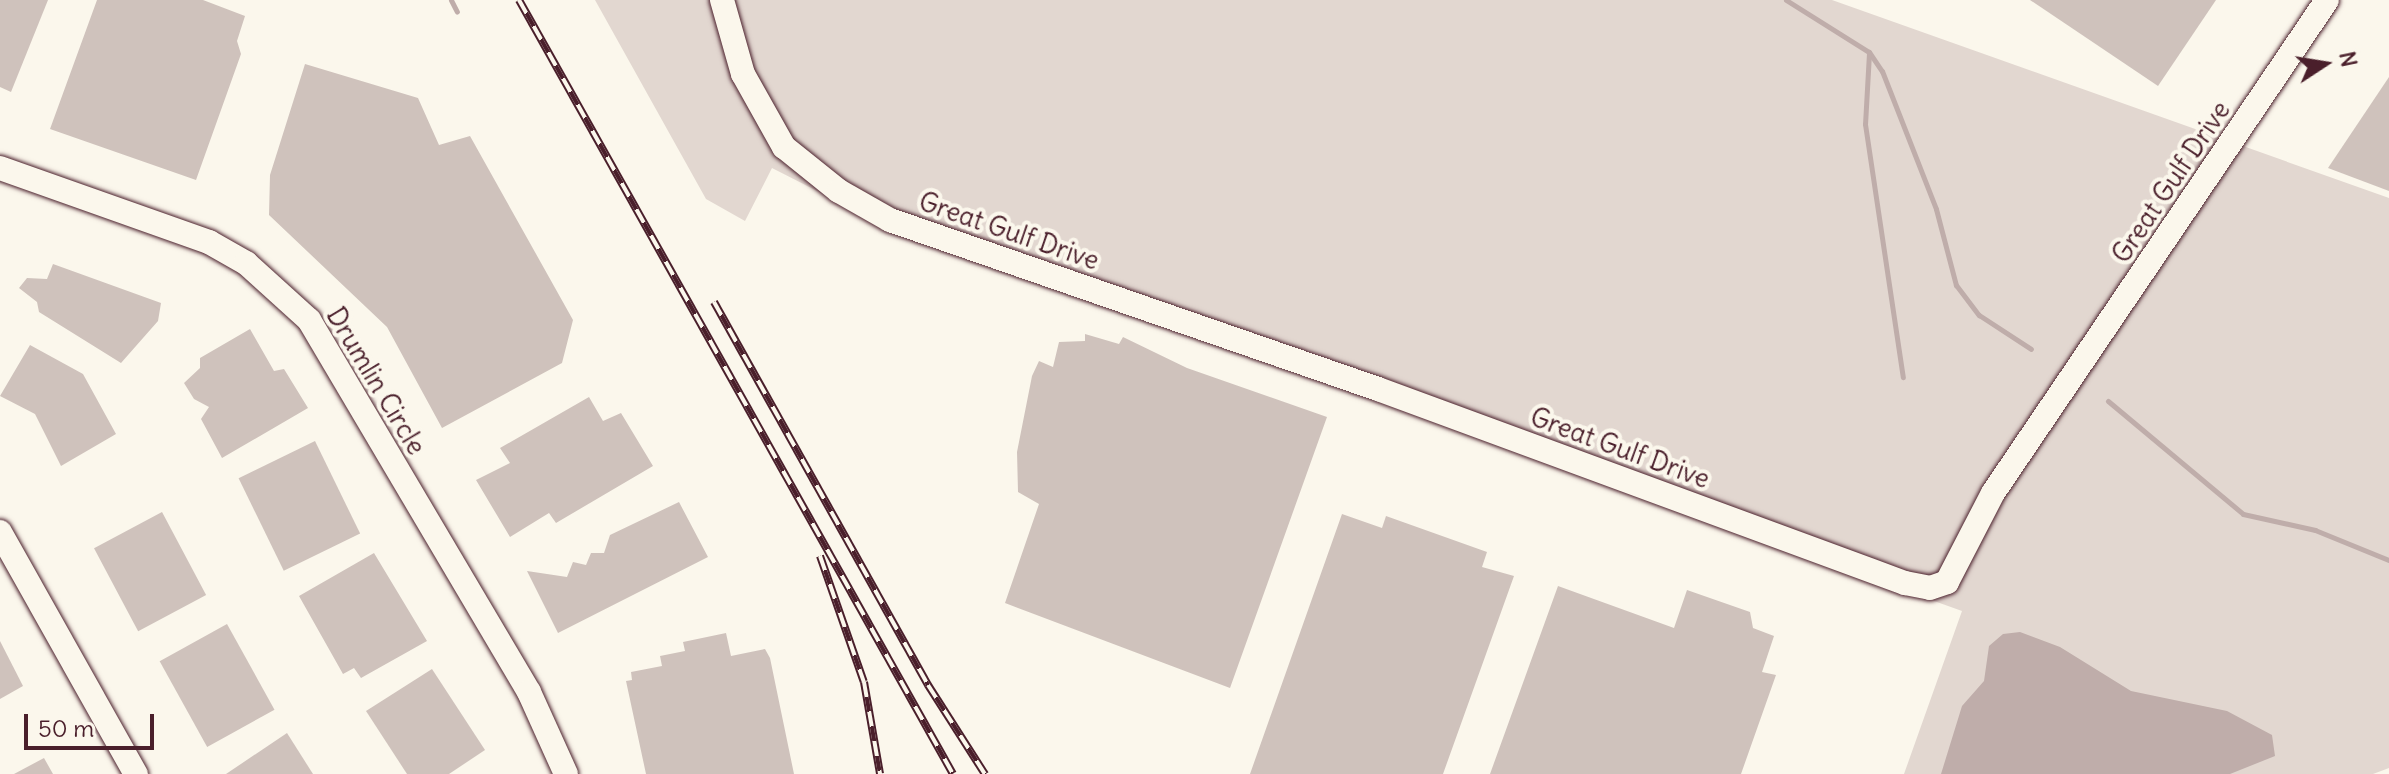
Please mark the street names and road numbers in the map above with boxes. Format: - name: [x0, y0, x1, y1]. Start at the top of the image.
- street label: Great Gulf Drive: [2105, 95, 2237, 269]
- street label: Great Gulf Drive: [915, 186, 1103, 276]
- street label: Drumlin Circle: [320, 302, 432, 460]
- street label: Great Gulf Drive: [1526, 401, 1714, 495]

